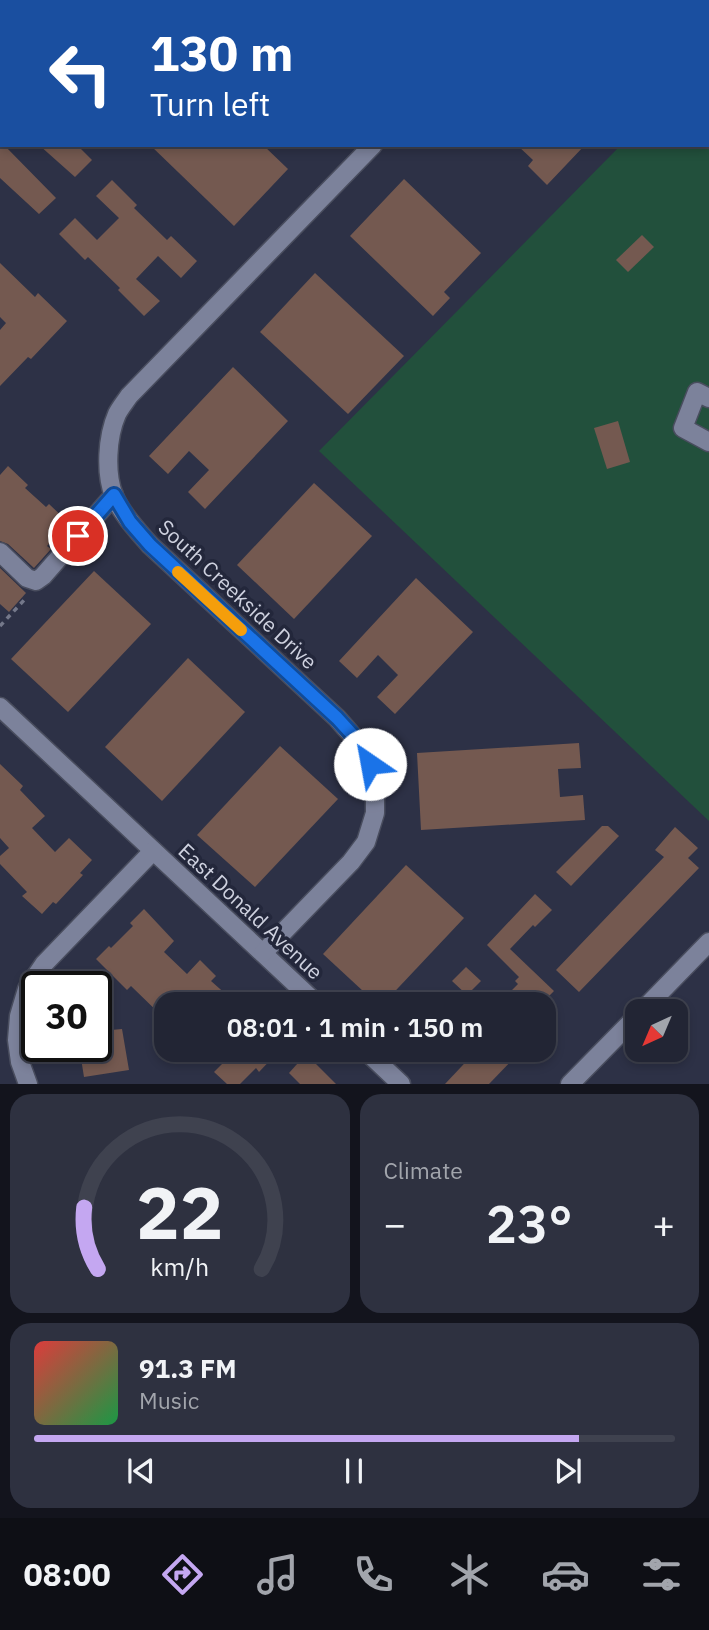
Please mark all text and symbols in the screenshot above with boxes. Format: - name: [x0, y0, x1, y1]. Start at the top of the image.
- text: 130 m: [150, 21, 294, 84]
- icon: left: [35, 28, 126, 119]
- text: Turn left: [150, 83, 270, 125]
- pin: [48, 506, 108, 566]
- street label: South Creekside Drive: [153, 513, 323, 675]
- icon: arrive: [59, 517, 97, 555]
- position arrow: [333, 727, 407, 801]
- street label: East Donald Avenue: [173, 837, 329, 985]
- speed limit sign: 30: [21, 971, 112, 1062]
- north arrow: [625, 999, 688, 1062]
- map controls: [625, 999, 688, 1062]
- text: 08:01 · 1 min · 150 m: [227, 1010, 483, 1044]
- text: Climate: [384, 1155, 463, 1185]
- text: 22: [136, 1165, 223, 1260]
- text: 23°: [486, 1190, 573, 1257]
- text: −: [384, 1199, 406, 1248]
- text: +: [652, 1199, 675, 1248]
- text: km/h: [150, 1250, 209, 1283]
- text: 91.3 FM: [139, 1351, 237, 1385]
- text: Music: [139, 1385, 199, 1415]
- icon: previous: [122, 1452, 160, 1490]
- icon: pause: [335, 1452, 373, 1490]
- icon: next: [549, 1452, 587, 1490]
- icon: directions: [158, 1550, 207, 1599]
- icon: music: [253, 1550, 302, 1599]
- icon: phone: [349, 1550, 398, 1599]
- icon: climate: [445, 1550, 494, 1599]
- icon: car: [541, 1550, 590, 1599]
- icon: filters: [637, 1550, 686, 1599]
- text: 08:00: [23, 1553, 111, 1595]

